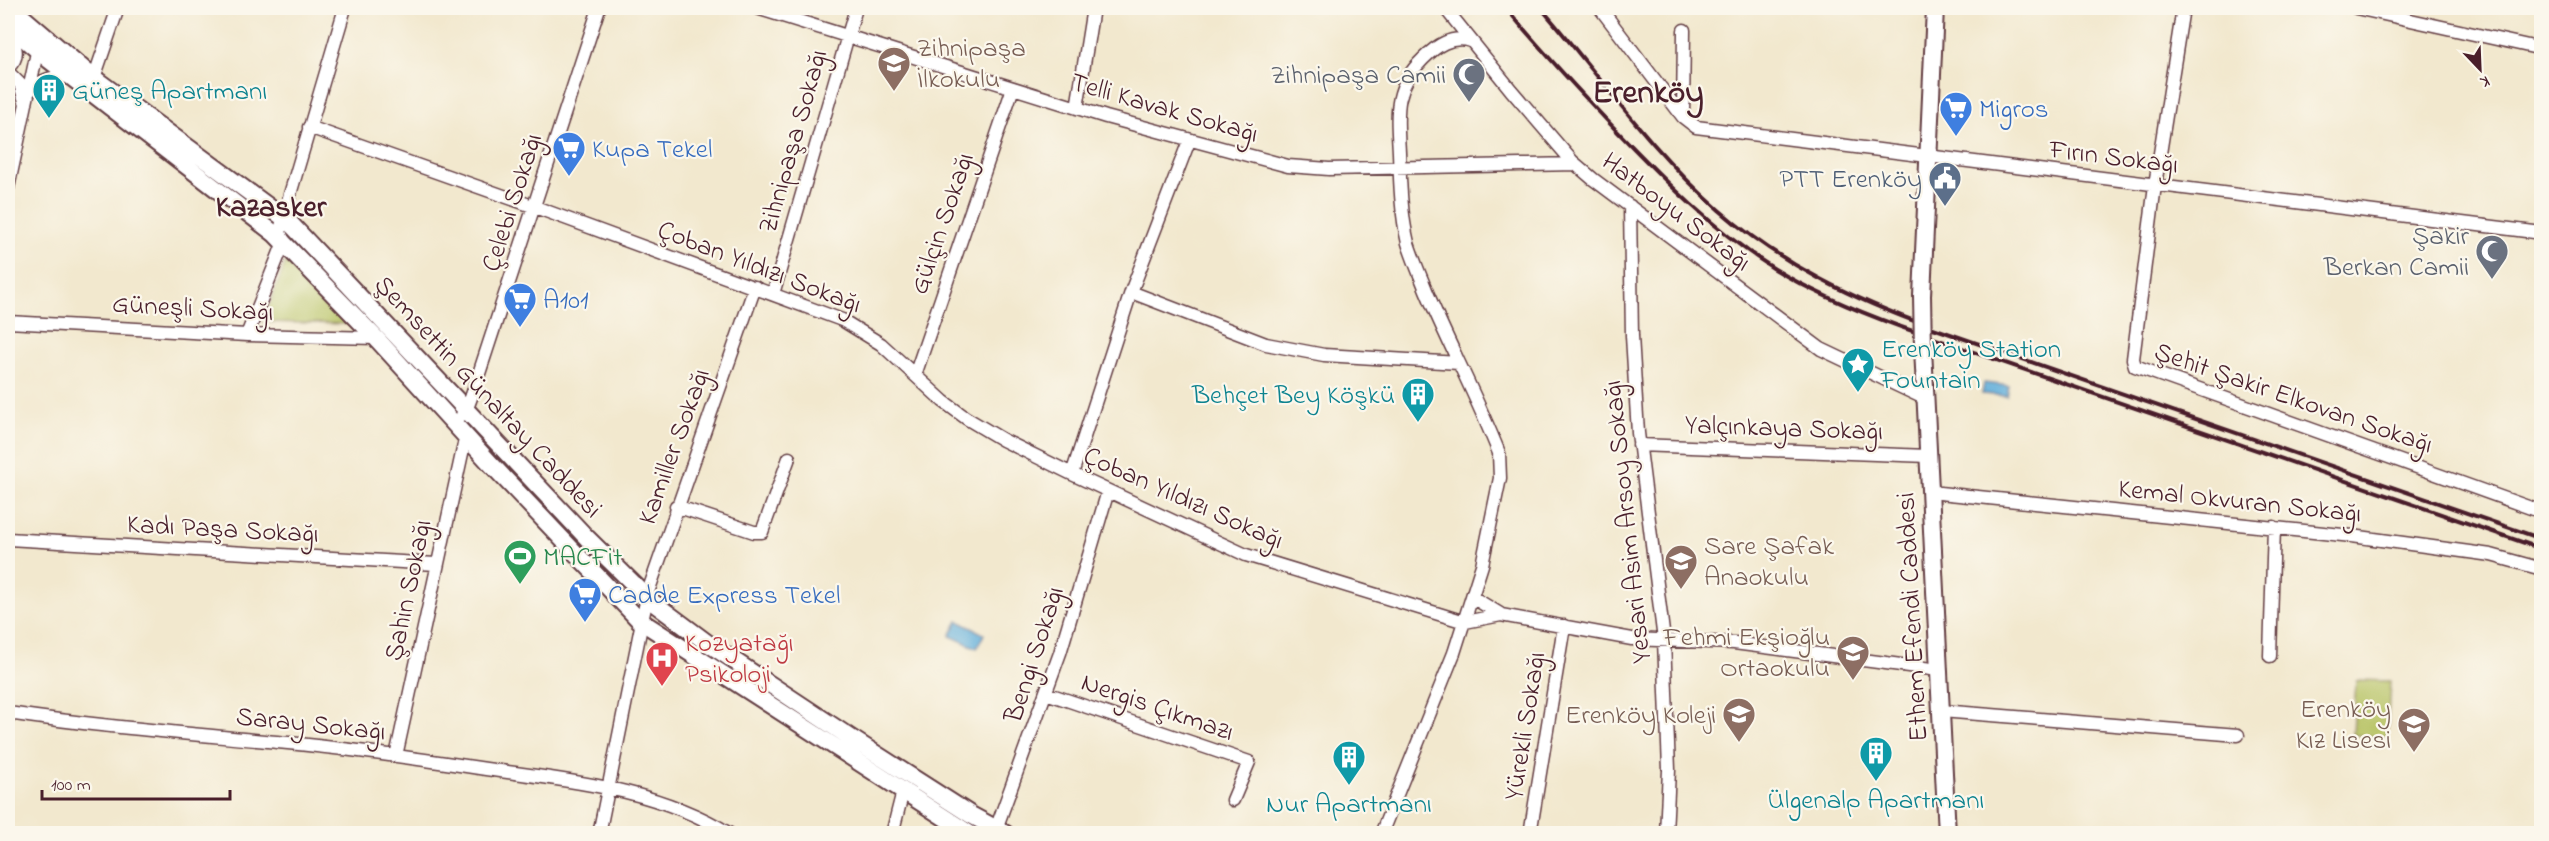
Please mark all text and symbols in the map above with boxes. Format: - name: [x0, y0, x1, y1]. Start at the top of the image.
- place label: Zihnipaşa İlkokulu: [917, 30, 1026, 100]
- north arrow: [2450, 39, 2510, 99]
- street label: Zihnipaşa Sokağı: [750, 45, 839, 238]
- school or university icon: Zihnipaşa İlkokulu: [876, 45, 912, 92]
- mosque icon: Zihnipaşa Camii: [1451, 56, 1487, 103]
- place label: Zihnipaşa Camii: [1270, 57, 1446, 96]
- street label: Telli Kavak Sokağı: [1066, 64, 1263, 155]
- text: K: [2476, 68, 2493, 94]
- district label: Erenköy: [1592, 70, 1704, 119]
- building icon: Güneş Apartmanı: [31, 72, 67, 119]
- place label: Güneş Apartmanı: [72, 73, 267, 112]
- supermarket icon: Migros: [1938, 90, 1974, 137]
- place label: Migros: [1979, 91, 2049, 130]
- street label: Çelebi Sokağı: [473, 129, 554, 277]
- supermarket icon: Kupa Tekel: [551, 130, 587, 177]
- place label: Kupa Tekel: [592, 131, 713, 170]
- street label: Fırın Sokağı: [2046, 131, 2180, 186]
- street label: Hatboyu Sokağı: [1592, 144, 1759, 282]
- street label: Gülçin Sokağı: [901, 148, 986, 300]
- public building icon: PTT Erenköy: [1927, 160, 1963, 207]
- place label: PTT Erenköy: [1779, 161, 1922, 200]
- district label: Kazasker: [216, 187, 327, 231]
- street label: Çoban Yıldızı Sokağı: [651, 211, 867, 325]
- place label: Şakir Berkan Camii: [2323, 218, 2470, 288]
- mosque icon: Şakir Berkan Camii: [2474, 233, 2510, 280]
- street label: Şemsettin Günaltay Caddesi: [364, 267, 611, 528]
- supermarket icon: A101: [502, 281, 538, 328]
- place label: A101: [543, 282, 588, 321]
- street label: Güneşli Sokağı: [111, 286, 275, 333]
- place label: Erenköy Station Fountain: [1880, 331, 2061, 401]
- street label: Şehit Şakir Elkovan Sokağı: [2149, 333, 2438, 465]
- place icon: Erenköy Station Fountain: [1840, 346, 1876, 393]
- street label: Kamiller Sokağı: [629, 363, 722, 530]
- building icon: Behçet Bey Köşkü: [1400, 376, 1436, 423]
- place label: Behçet Bey Köşkü: [1191, 377, 1395, 416]
- street label: Yesari Asim Arsoy Sokağı: [1594, 378, 1663, 665]
- street label: Yalçınkaya Sokağı: [1684, 407, 1884, 452]
- street label: Çoban Yıldızı Sokağı: [1077, 438, 1289, 561]
- street label: Kemal Okvuran Sokağı: [2116, 470, 2363, 535]
- street label: Ethem Efendi Caddesi: [1887, 491, 1940, 743]
- street label: Kadı Paşa Sokağı: [126, 506, 320, 555]
- street label: Şahin Sokağı: [375, 516, 443, 665]
- place label: Sare Şafak Anaokulu: [1704, 528, 1834, 598]
- sports icon: MACFit: [502, 538, 538, 585]
- place label: MACFit: [543, 539, 622, 578]
- school or university icon: Sare Şafak Anaokulu: [1663, 543, 1699, 590]
- supermarket icon: Cadde Express Tekel: [567, 576, 603, 623]
- place label: Cadde Express Tekel: [608, 577, 840, 616]
- street label: Bengi Sokağı: [995, 582, 1076, 729]
- place label: Fehmi Ekşioğlu Ortaokulu: [1662, 619, 1830, 689]
- place label: Kozyatağı Psikoloji: [685, 625, 794, 695]
- school or university icon: Fehmi Ekşioğlu Ortaokulu: [1835, 634, 1871, 681]
- hospital icon: Kozyatağı Psikoloji: [644, 640, 680, 687]
- street label: Yürekli Sokağı: [1495, 649, 1557, 804]
- street label: Nergis Çıkmazı: [1075, 664, 1239, 753]
- place label: Erenköy Kız Lisesi: [2296, 691, 2391, 761]
- school or university icon: Erenköy Koleji: [1721, 696, 1757, 743]
- place label: Erenköy Koleji: [1565, 697, 1716, 736]
- street label: Saray Sokağı: [234, 698, 388, 753]
- school or university icon: Erenköy Kız Lisesi: [2396, 706, 2432, 753]
- building icon: Ülgenalp Apartmanı: [1858, 735, 1894, 782]
- building icon: Nur Apartmanı: [1331, 739, 1367, 786]
- scale bar: [42, 763, 230, 801]
- text: 100 m: [51, 773, 91, 799]
- place label: Ülgenalp Apartmanı: [1768, 782, 1984, 821]
- place label: Nur Apartmanı: [1266, 786, 1432, 825]

